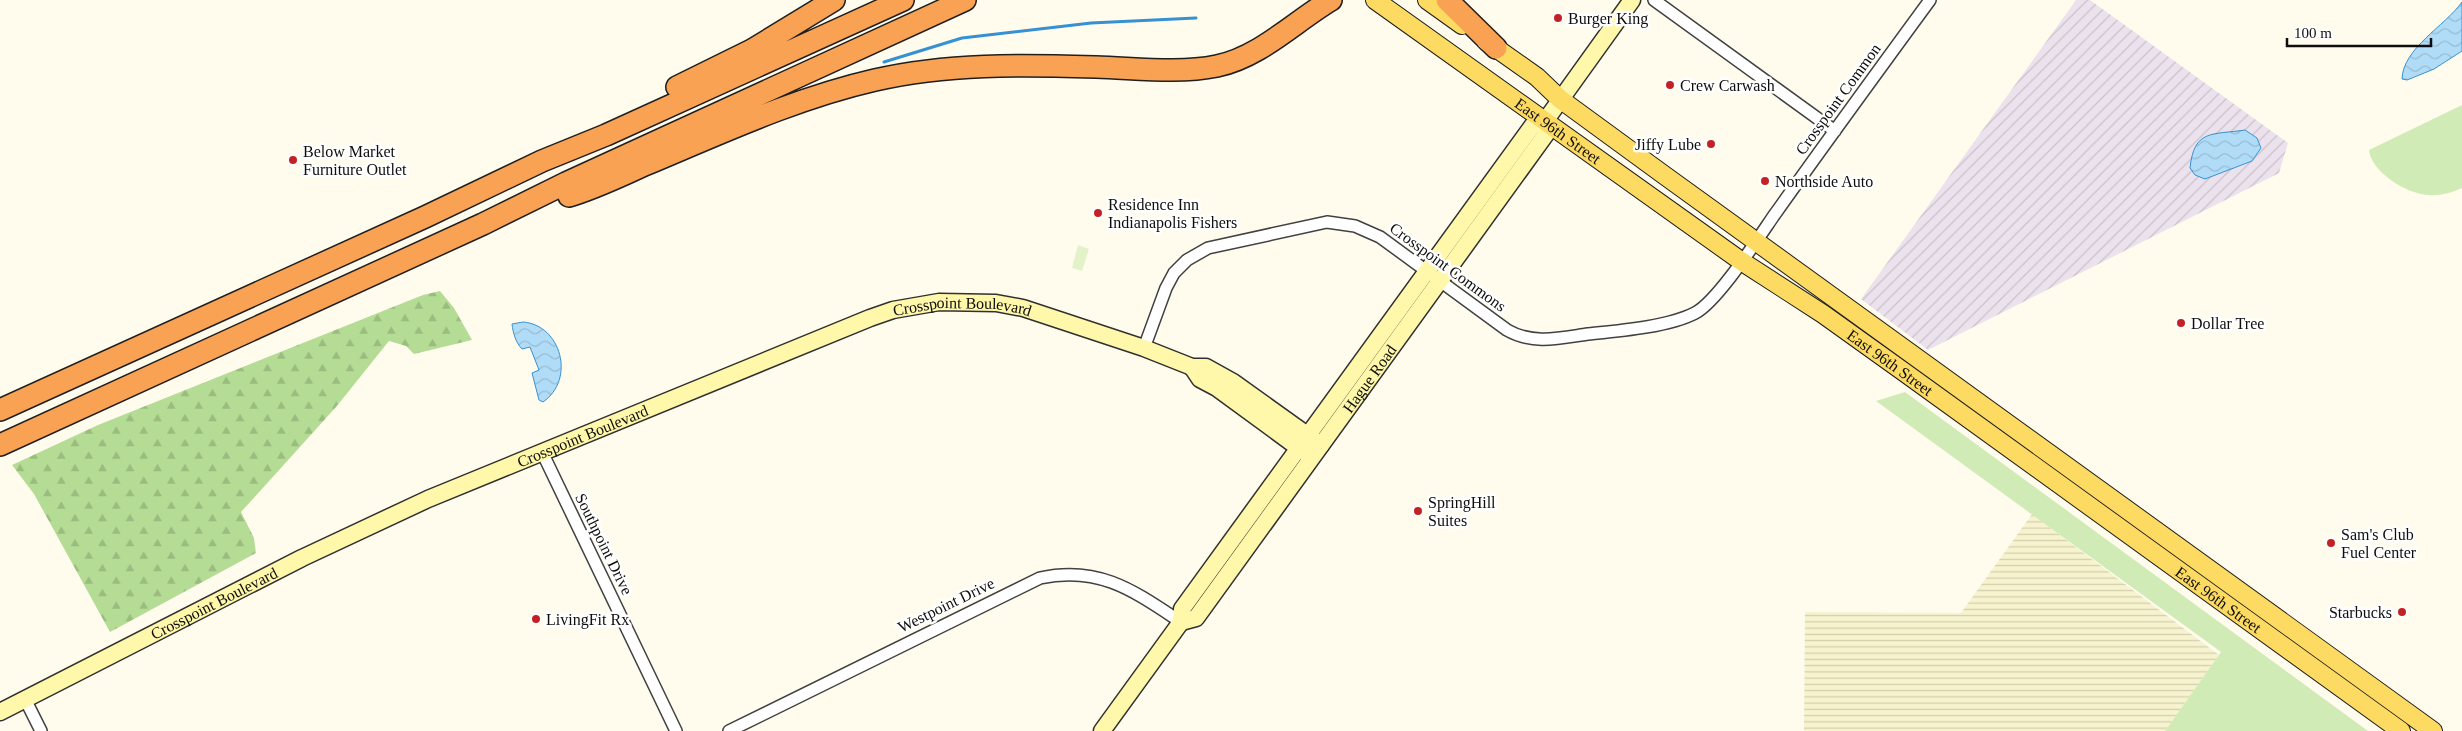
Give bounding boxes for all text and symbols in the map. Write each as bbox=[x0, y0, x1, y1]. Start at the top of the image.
place label: Burger King bbox=[1568, 10, 1648, 28]
marker: Burger King bbox=[1552, 12, 1564, 24]
scale bar bbox=[2287, 15, 2431, 47]
text: 100 m bbox=[2294, 25, 2332, 41]
street label: Crosspoint Common bbox=[1792, 40, 1885, 158]
place label: Crew Carwash bbox=[1680, 77, 1775, 94]
marker: Crew Carwash bbox=[1664, 79, 1676, 91]
street label: East 96th Street bbox=[1512, 94, 1605, 167]
place label: Jiffy Lube bbox=[1635, 136, 1701, 154]
marker: Jiffy Lube bbox=[1705, 138, 1717, 150]
place label: Below Market Furniture Outlet bbox=[303, 143, 407, 178]
marker: Below Market Furniture Outlet bbox=[287, 154, 299, 166]
place label: Northside Auto bbox=[1775, 173, 1873, 190]
marker: Northside Auto bbox=[1759, 175, 1771, 187]
place label: Residence Inn Indianapolis Fishers bbox=[1108, 196, 1237, 232]
marker: Residence Inn Indianapolis Fishers bbox=[1092, 207, 1104, 219]
street label: Crosspoint Commons bbox=[1386, 219, 1509, 316]
street label: Crosspoint Boulevard bbox=[891, 293, 1034, 319]
place label: Dollar Tree bbox=[2191, 315, 2264, 332]
marker: Dollar Tree bbox=[2175, 317, 2187, 329]
street label: East 96th Street bbox=[1844, 326, 1937, 399]
street label: Hague Road bbox=[1339, 341, 1399, 416]
street label: Crosspoint Boulevard bbox=[514, 401, 650, 470]
street label: Southpoint Drive bbox=[571, 491, 636, 598]
place label: SpringHill Suites bbox=[1428, 494, 1496, 529]
marker: SpringHill Suites bbox=[1412, 505, 1424, 517]
place label: Sam's Club Fuel Center bbox=[2341, 526, 2417, 561]
marker: Sam's Club Fuel Center bbox=[2325, 537, 2337, 549]
street label: East 96th Street bbox=[2173, 563, 2265, 636]
street label: Crosspoint Boulevard bbox=[148, 564, 280, 642]
street label: Westpoint Drive bbox=[895, 574, 997, 637]
place label: Starbucks bbox=[2329, 604, 2392, 621]
marker: Starbucks bbox=[2396, 606, 2408, 618]
place label: LivingFit Rx bbox=[546, 611, 629, 629]
marker: LivingFit Rx bbox=[530, 613, 542, 625]

